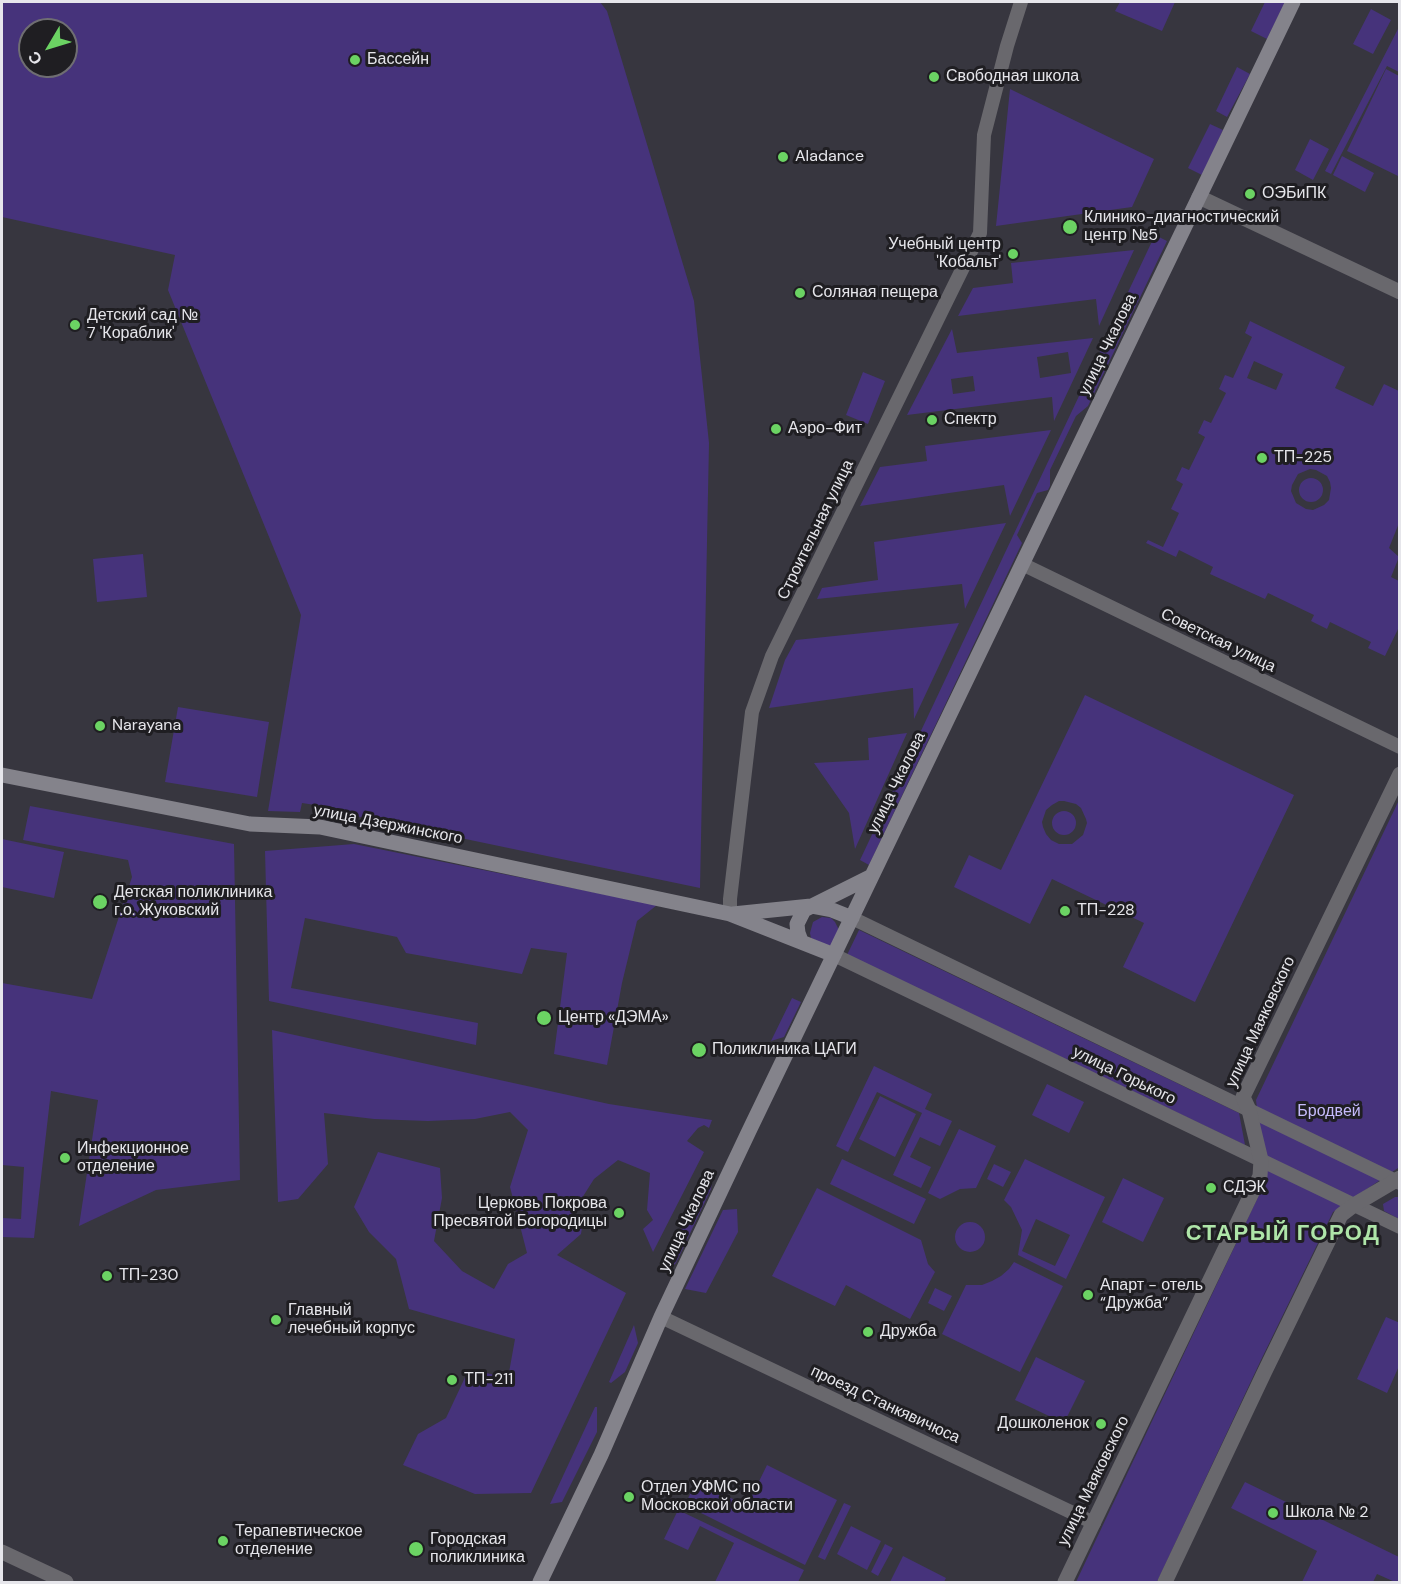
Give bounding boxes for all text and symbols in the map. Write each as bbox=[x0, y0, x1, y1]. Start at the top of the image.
north arrow bbox=[18, 18, 78, 78]
text: С bbox=[23, 47, 47, 69]
place label: Бассейн bbox=[367, 50, 429, 70]
marker: Бассейн bbox=[348, 53, 362, 67]
place label: Свободная школа bbox=[946, 67, 1079, 87]
marker: Свободная школа bbox=[927, 70, 941, 84]
place label: Aladance bbox=[795, 147, 864, 167]
marker: Aladance bbox=[776, 150, 790, 164]
place label: ОЭБиПК bbox=[1262, 184, 1326, 204]
marker: ОЭБиПК bbox=[1243, 187, 1257, 201]
place label: Клинико-диагностический центр №5 bbox=[1084, 208, 1279, 246]
marker: Клинико-диагностический центр №5 bbox=[1061, 218, 1079, 236]
place label: Учебный центр 'Кобальт' bbox=[888, 235, 1001, 273]
marker: Учебный центр 'Кобальт' bbox=[1006, 247, 1020, 261]
place label: Соляная пещера bbox=[812, 283, 938, 303]
marker: Соляная пещера bbox=[793, 286, 807, 300]
street label: улица Чкалова bbox=[1075, 291, 1141, 399]
place label: Детский сад № 7 'Кораблик' bbox=[87, 306, 198, 344]
marker: Детский сад № 7 'Кораблик' bbox=[68, 318, 82, 332]
place label: Спектр bbox=[944, 410, 997, 430]
marker: Спектр bbox=[925, 413, 939, 427]
place label: Аэро-Фит bbox=[788, 419, 862, 439]
marker: Аэро-Фит bbox=[769, 422, 783, 436]
place label: ТП-225 bbox=[1274, 448, 1332, 468]
marker: ТП-225 bbox=[1255, 451, 1269, 465]
street label: Строительная улица bbox=[774, 457, 858, 603]
street label: Советская улица bbox=[1157, 605, 1279, 677]
place label: Narayana bbox=[112, 716, 181, 736]
marker: Narayana bbox=[93, 719, 107, 733]
street label: улица Чкалова bbox=[864, 729, 930, 837]
street label: улица Дзержинского bbox=[312, 801, 464, 849]
place label: Детская поликлиника г.о. Жуковский bbox=[114, 883, 272, 921]
marker: Детская поликлиника г.о. Жуковский bbox=[91, 893, 109, 911]
place label: ТП-228 bbox=[1077, 901, 1135, 921]
marker: ТП-228 bbox=[1058, 904, 1072, 918]
street label: улица Маяковского bbox=[1222, 954, 1300, 1090]
place label: Центр «ДЭМА» bbox=[558, 1008, 669, 1028]
marker: Центр «ДЭМА» bbox=[535, 1009, 553, 1027]
place label: Поликлиника ЦАГИ bbox=[712, 1040, 857, 1060]
marker: Поликлиника ЦАГИ bbox=[690, 1041, 708, 1059]
street label: улица Горького bbox=[1069, 1043, 1179, 1109]
park label: Бродвей bbox=[1297, 1102, 1361, 1122]
place label: Инфекционное отделение bbox=[77, 1139, 189, 1177]
marker: Инфекционное отделение bbox=[58, 1151, 72, 1165]
street label: улица Чкалова bbox=[655, 1167, 719, 1275]
place label: СДЭК bbox=[1223, 1178, 1266, 1198]
marker: СДЭК bbox=[1204, 1181, 1218, 1195]
place label: Церковь Покрова Пресвятой Богородицы bbox=[433, 1194, 607, 1232]
marker: Церковь Покрова Пресвятой Богородицы bbox=[612, 1206, 626, 1220]
district label: СТАРЫЙ ГОРОД bbox=[1186, 1221, 1380, 1247]
place label: ТП-230 bbox=[119, 1266, 179, 1286]
marker: ТП-230 bbox=[100, 1269, 114, 1283]
place label: Апарт - отель “Дружба” bbox=[1100, 1276, 1203, 1314]
marker: Апарт - отель “Дружба” bbox=[1081, 1288, 1095, 1302]
place label: Главный лечебный корпус bbox=[288, 1301, 415, 1339]
marker: Главный лечебный корпус bbox=[269, 1313, 283, 1327]
place label: Дружба bbox=[880, 1322, 936, 1342]
marker: Дружба bbox=[861, 1325, 875, 1339]
street label: проезд Станкявичюса bbox=[807, 1362, 963, 1448]
place label: ТП-211 bbox=[464, 1370, 513, 1390]
marker: ТП-211 bbox=[445, 1373, 459, 1387]
street label: улица Маяковского bbox=[1054, 1413, 1134, 1549]
place label: Дошколенок bbox=[998, 1414, 1089, 1434]
marker: Дошколенок bbox=[1094, 1417, 1108, 1431]
place label: Отдел УФМС по Московской области bbox=[641, 1478, 793, 1516]
marker: Отдел УФМС по Московской области bbox=[622, 1490, 636, 1504]
place label: Школа № 2 bbox=[1285, 1503, 1369, 1523]
marker: Школа № 2 bbox=[1266, 1506, 1280, 1520]
place label: Терапевтическое отделение bbox=[235, 1522, 363, 1560]
place label: Городская поликлиника bbox=[430, 1530, 525, 1568]
marker: Терапевтическое отделение bbox=[216, 1534, 230, 1548]
marker: Городская поликлиника bbox=[407, 1540, 425, 1558]

